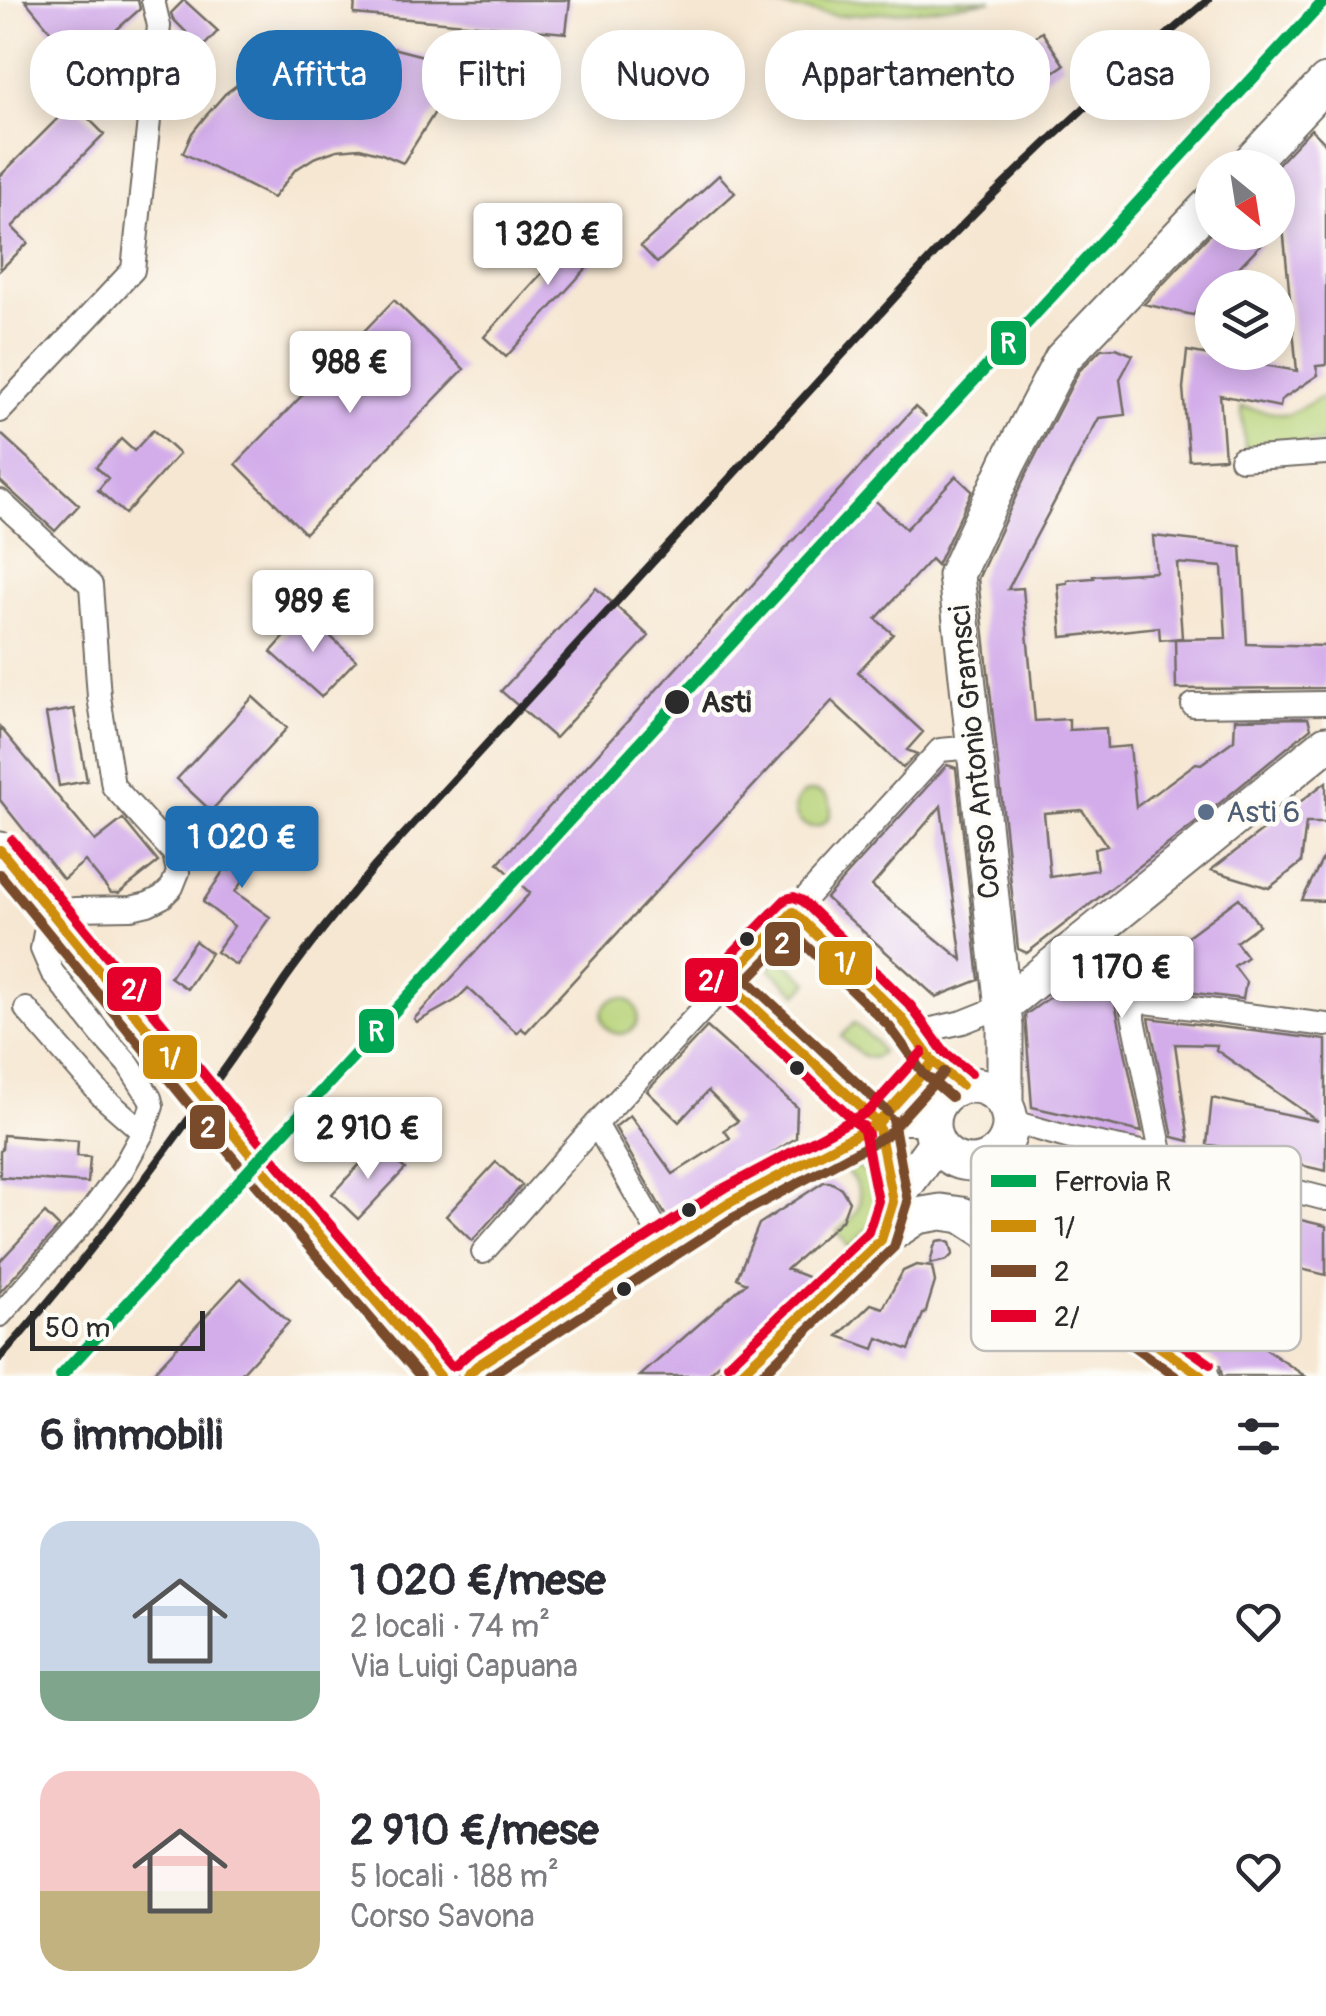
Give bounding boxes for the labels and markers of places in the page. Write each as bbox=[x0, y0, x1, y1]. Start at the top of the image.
pin: 1 320 € bbox=[456, 203, 640, 288]
pin: 988 € bbox=[280, 331, 420, 416]
pin: 989 € bbox=[243, 570, 383, 655]
place label: Asti bbox=[701, 684, 751, 721]
marker: Asti bbox=[662, 687, 692, 717]
place label: Asti 6 bbox=[1226, 794, 1300, 831]
marker: Asti 6 bbox=[1195, 801, 1217, 823]
pin: 1 020 € bbox=[150, 806, 334, 891]
unlabelled marker bbox=[737, 929, 757, 949]
pin: 1 170 € bbox=[1030, 936, 1214, 1021]
unlabelled marker bbox=[787, 1058, 807, 1078]
pin: 2 910 € bbox=[276, 1097, 460, 1182]
unlabelled marker bbox=[679, 1200, 699, 1220]
unlabelled marker bbox=[614, 1279, 634, 1299]

